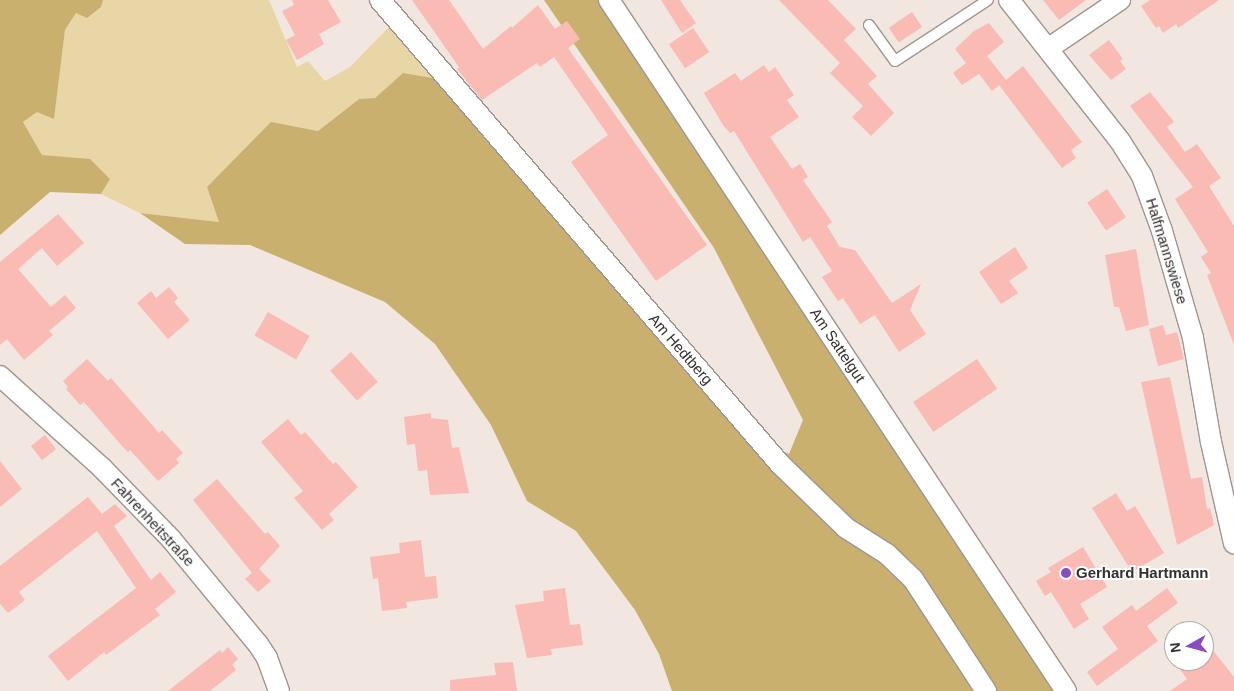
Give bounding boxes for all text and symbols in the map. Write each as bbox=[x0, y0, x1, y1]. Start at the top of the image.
street label: Halfmannswiese bbox=[1142, 196, 1192, 306]
street label: Am Sattelgut bbox=[807, 304, 869, 386]
street label: Am Hedtberg bbox=[645, 310, 717, 388]
street label: Fahrenheitstraße bbox=[107, 474, 199, 570]
place label: Gerhard Hartmann bbox=[1076, 564, 1209, 582]
marker: Gerhard Hartmann bbox=[1060, 567, 1072, 579]
north arrow bbox=[1164, 621, 1214, 671]
text: N bbox=[1167, 642, 1184, 654]

